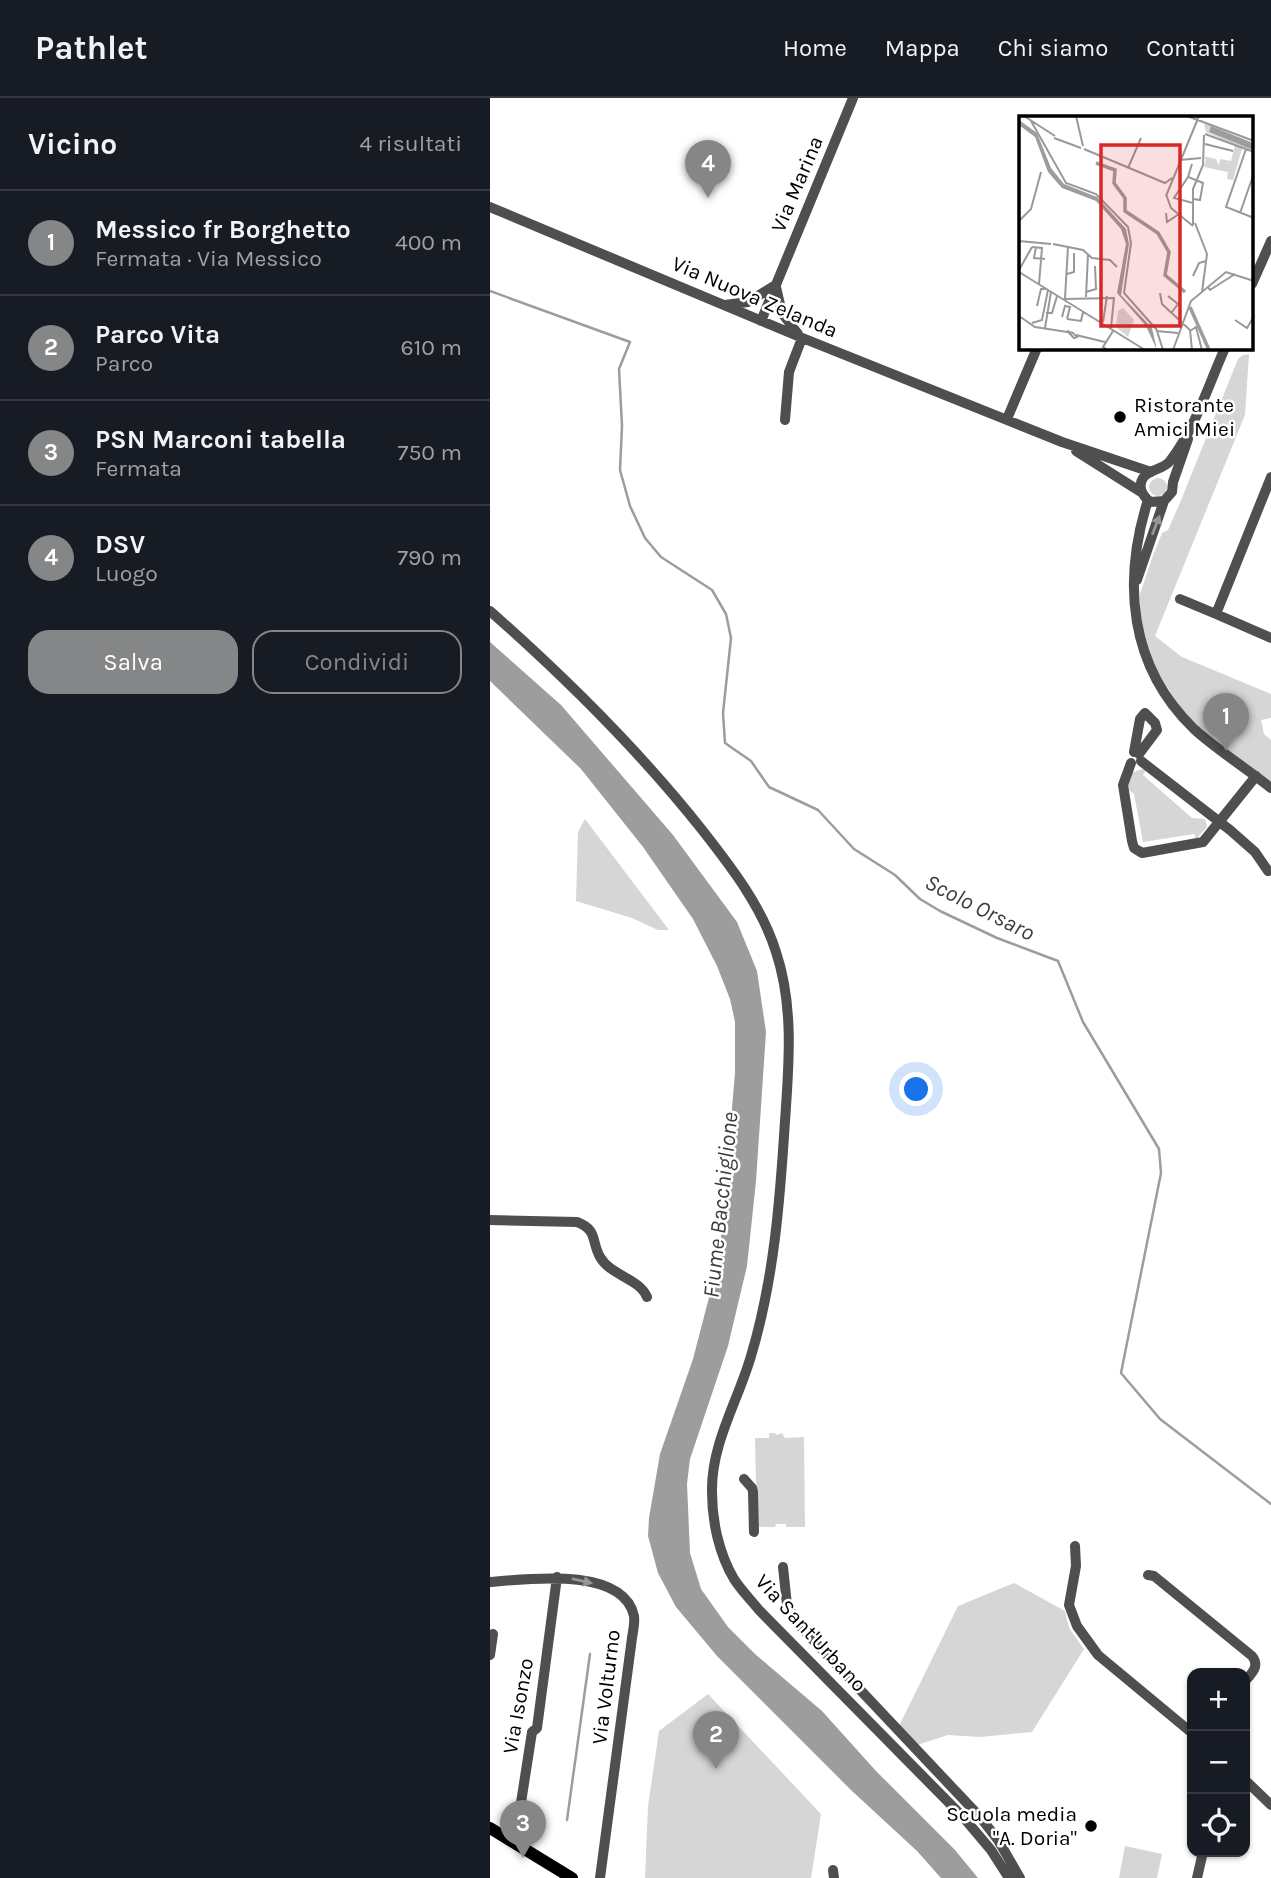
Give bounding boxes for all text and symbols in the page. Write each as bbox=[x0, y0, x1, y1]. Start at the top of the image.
text: Pathlet bbox=[35, 29, 148, 67]
text: Home bbox=[783, 34, 847, 62]
text: Mappa bbox=[885, 34, 960, 62]
text: Chi siamo bbox=[998, 34, 1108, 62]
text: Contatti bbox=[1146, 34, 1236, 62]
inset map bbox=[1019, 116, 1254, 350]
text: Vicino bbox=[28, 126, 117, 162]
text: 4 risultati bbox=[359, 130, 462, 157]
street label: Via Marina bbox=[766, 132, 828, 236]
pin: 4 bbox=[685, 140, 731, 198]
text: Messico fr Borghetto bbox=[95, 214, 351, 245]
text: 1 bbox=[47, 229, 55, 256]
text: 400 m bbox=[395, 229, 462, 256]
text: Fermata · Via Messico bbox=[95, 245, 322, 272]
street label: Via Nuova Zelanda bbox=[669, 251, 841, 343]
text: Parco Vita bbox=[95, 319, 220, 350]
text: 2 bbox=[44, 334, 58, 361]
text: 610 m bbox=[401, 334, 462, 361]
text: Parco bbox=[95, 350, 153, 377]
place label: Ristorante Amici Miei bbox=[1134, 393, 1235, 441]
marker: Ristorante Amici Miei bbox=[1112, 409, 1128, 425]
text: PSN Marconi tabella bbox=[95, 424, 346, 455]
text: 3 bbox=[44, 439, 58, 466]
text: 750 m bbox=[398, 439, 462, 466]
text: Fermata bbox=[95, 455, 182, 482]
one-way arrow bbox=[1151, 514, 1162, 535]
text: DSV bbox=[95, 529, 145, 560]
text: 4 bbox=[44, 544, 58, 571]
text: 790 m bbox=[397, 544, 462, 571]
text: Luogo bbox=[95, 560, 158, 587]
button: Salva bbox=[28, 630, 238, 694]
button: Condividi bbox=[252, 630, 462, 694]
pin: 1 bbox=[1203, 693, 1249, 751]
water label: Scolo Orsaro bbox=[920, 868, 1039, 947]
your location bbox=[899, 1072, 933, 1106]
water label: Fiume Bacchiglione bbox=[697, 1110, 744, 1299]
street label: Via Sant'Urbano bbox=[750, 1569, 872, 1697]
one-way arrow bbox=[571, 1576, 593, 1587]
street label: Via Volturno bbox=[587, 1628, 625, 1746]
street label: Via Isonzo bbox=[498, 1656, 538, 1756]
map controls bbox=[1187, 1668, 1250, 1857]
button: + bbox=[1187, 1668, 1250, 1731]
pin: 2 bbox=[693, 1711, 739, 1769]
button: − bbox=[1187, 1731, 1250, 1794]
button: locate bbox=[1187, 1794, 1250, 1857]
pin: 3 bbox=[500, 1800, 546, 1858]
place label: Scuola media "A. Doria" bbox=[946, 1802, 1077, 1850]
marker: Scuola media "A. Doria" bbox=[1083, 1818, 1099, 1834]

